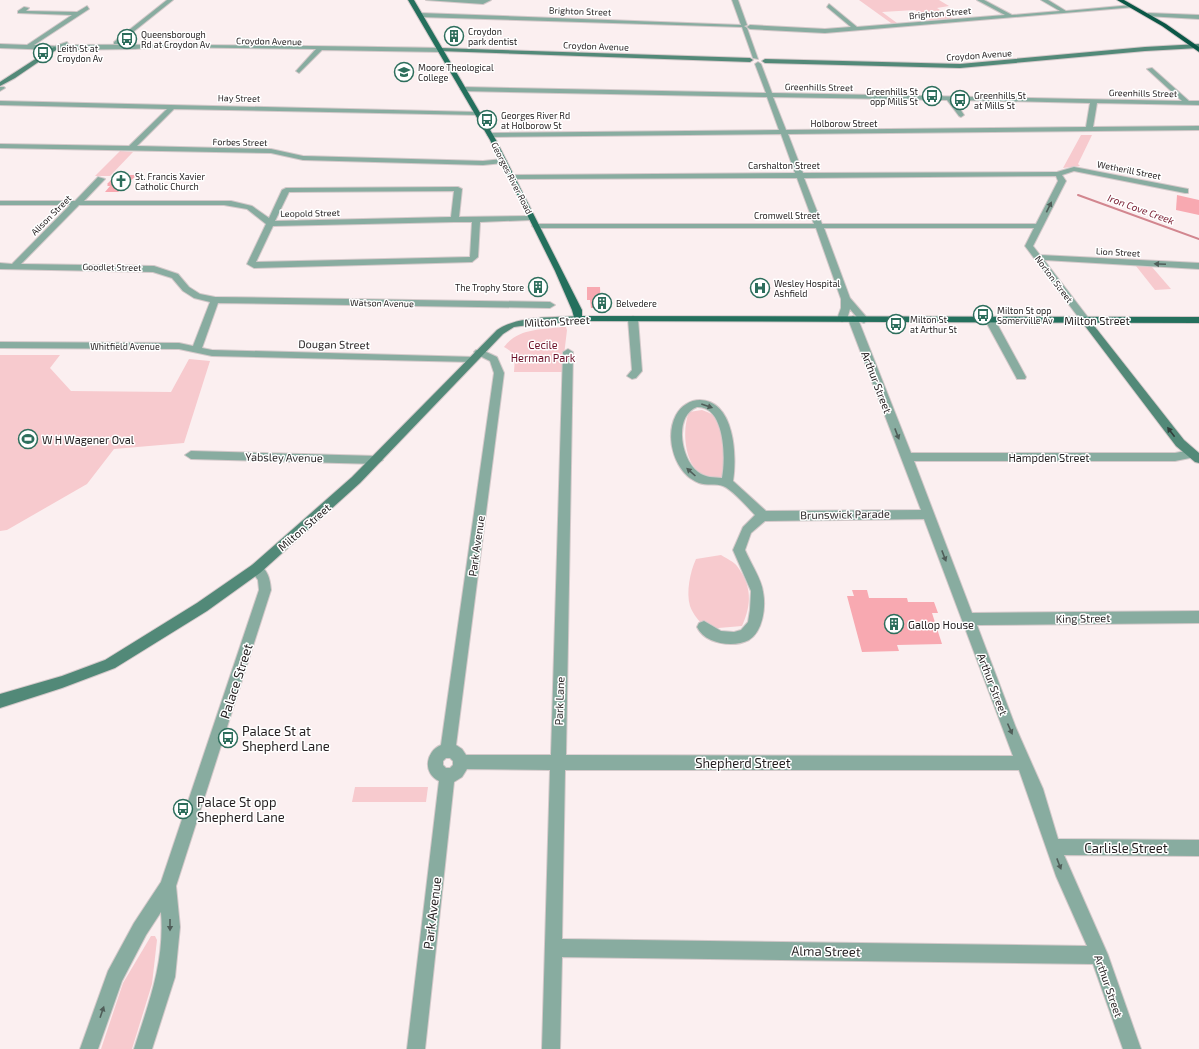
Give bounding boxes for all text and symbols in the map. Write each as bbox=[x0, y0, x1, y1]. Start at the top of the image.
street label: Brighton Street bbox=[549, 4, 612, 18]
street label: Brighton Street bbox=[908, 5, 972, 21]
building icon: Croydon park dentist bbox=[443, 25, 465, 47]
place label: Croydon park dentist bbox=[468, 26, 518, 47]
bus stop icon: Queensborough Rd at Croydon Av bbox=[116, 28, 138, 50]
place label: Queensborough Rd at Croydon Av bbox=[141, 29, 210, 50]
street label: Croydon Avenue bbox=[236, 35, 302, 47]
street label: Croydon Avenue bbox=[563, 39, 629, 53]
bus stop icon: Leith St at Croydon Av bbox=[32, 42, 54, 64]
place label: Leith St at Croydon Av bbox=[57, 43, 103, 64]
street label: Croydon Avenue bbox=[946, 47, 1012, 63]
school or university icon: Moore Theological College bbox=[393, 61, 415, 83]
place label: Moore Theological College bbox=[418, 62, 494, 83]
street label: Greenhills Street bbox=[785, 81, 854, 93]
bus stop icon: Greenhills St opp Mills St bbox=[921, 85, 943, 107]
place label: Greenhills St opp Mills St bbox=[866, 86, 919, 107]
street label: Greenhills Street bbox=[1109, 87, 1178, 99]
bus stop icon: Greenhills St at Mills St bbox=[949, 89, 971, 111]
place label: Greenhills St at Mills St bbox=[974, 90, 1026, 111]
street label: Hay Street bbox=[218, 92, 261, 104]
bus stop icon: Georges River Rd at Holborow St bbox=[476, 109, 498, 131]
place label: Georges River Rd at Holborow St bbox=[501, 110, 570, 131]
street label: Holborow Street bbox=[811, 118, 878, 129]
street label: Forbes Street bbox=[212, 136, 268, 148]
street label: Georges River Road bbox=[489, 140, 535, 216]
street label: Wetherill Street bbox=[1096, 158, 1162, 182]
street label: Carshalton Street bbox=[748, 160, 820, 171]
church icon: St. Francis Xavier Catholic Church bbox=[110, 170, 132, 192]
place label: St. Francis Xavier Catholic Church bbox=[135, 171, 205, 192]
water label: Iron Cove Creek bbox=[1106, 191, 1176, 227]
street label: Alison Street bbox=[29, 192, 74, 237]
one-way arrow bbox=[1046, 201, 1052, 212]
street label: Leopold Street bbox=[280, 207, 341, 219]
street label: Cromwell Street bbox=[754, 210, 821, 221]
street label: Lion Street bbox=[1096, 245, 1141, 259]
street label: Norton Street bbox=[1033, 253, 1076, 305]
street label: Goodlet Street bbox=[82, 261, 142, 273]
one-way arrow bbox=[1153, 261, 1166, 267]
building icon: The Trophy Store bbox=[527, 276, 549, 298]
hospital icon: Wesley Hospital Ashfield bbox=[749, 277, 771, 299]
place label: Wesley Hospital Ashfield bbox=[774, 278, 840, 299]
place label: The Trophy Store bbox=[455, 282, 524, 293]
building icon: Belvedere bbox=[591, 292, 613, 314]
street label: Watson Avenue bbox=[350, 297, 414, 309]
place label: Belvedere bbox=[616, 298, 657, 309]
bus stop icon: Milton St opp Somerville Av bbox=[972, 304, 994, 326]
place label: Milton St opp Somerville Av bbox=[997, 305, 1053, 326]
street label: Milton Street bbox=[524, 313, 590, 329]
bus stop icon: Milton St at Arthur St bbox=[885, 313, 907, 335]
place label: Milton St at Arthur St bbox=[910, 314, 958, 335]
street label: Milton Street bbox=[1064, 314, 1130, 327]
street label: Dougan Street bbox=[298, 337, 370, 351]
park label: Cecile Herman Park bbox=[511, 338, 576, 364]
street label: Whitfield Avenue bbox=[90, 341, 160, 352]
street label: Arthur Street bbox=[859, 349, 895, 415]
one-way arrow bbox=[701, 404, 713, 410]
one-way arrow bbox=[1167, 426, 1176, 437]
sports icon: W H Wagener Oval bbox=[17, 428, 39, 450]
one-way arrow bbox=[895, 429, 901, 441]
place label: W H Wagener Oval bbox=[42, 433, 135, 446]
street label: Yabsley Avenue bbox=[245, 450, 323, 464]
street label: Hampden Street bbox=[1008, 451, 1090, 464]
one-way arrow bbox=[686, 467, 696, 477]
street label: Milton Street bbox=[275, 501, 333, 553]
street label: Brunswick Parade bbox=[800, 507, 890, 521]
street label: Park Avenue bbox=[465, 515, 487, 577]
one-way arrow bbox=[941, 550, 947, 562]
street label: King Street bbox=[1056, 611, 1110, 625]
building icon: Gallop House bbox=[883, 613, 905, 635]
place label: Gallop House bbox=[908, 618, 974, 631]
street label: Palace Street bbox=[216, 641, 256, 721]
street label: Arthur Street bbox=[975, 651, 1011, 717]
street label: Park Lane bbox=[552, 676, 566, 726]
place label: Palace St at Shepherd Lane bbox=[242, 723, 330, 754]
one-way arrow bbox=[1007, 724, 1013, 735]
bus stop icon: Palace St at Shepherd Lane bbox=[217, 727, 239, 749]
street label: Shepherd Street bbox=[695, 755, 791, 771]
place label: Palace St opp Shepherd Lane bbox=[197, 794, 285, 825]
bus stop icon: Palace St opp Shepherd Lane bbox=[172, 798, 194, 820]
street label: Carlisle Street bbox=[1084, 840, 1168, 856]
one-way arrow bbox=[1057, 859, 1063, 871]
street label: Park Avenue bbox=[420, 876, 444, 950]
one-way arrow bbox=[167, 919, 173, 932]
street label: Alma Street bbox=[791, 942, 861, 960]
street label: Arthur Street bbox=[1092, 953, 1126, 1019]
one-way arrow bbox=[99, 1006, 105, 1018]

